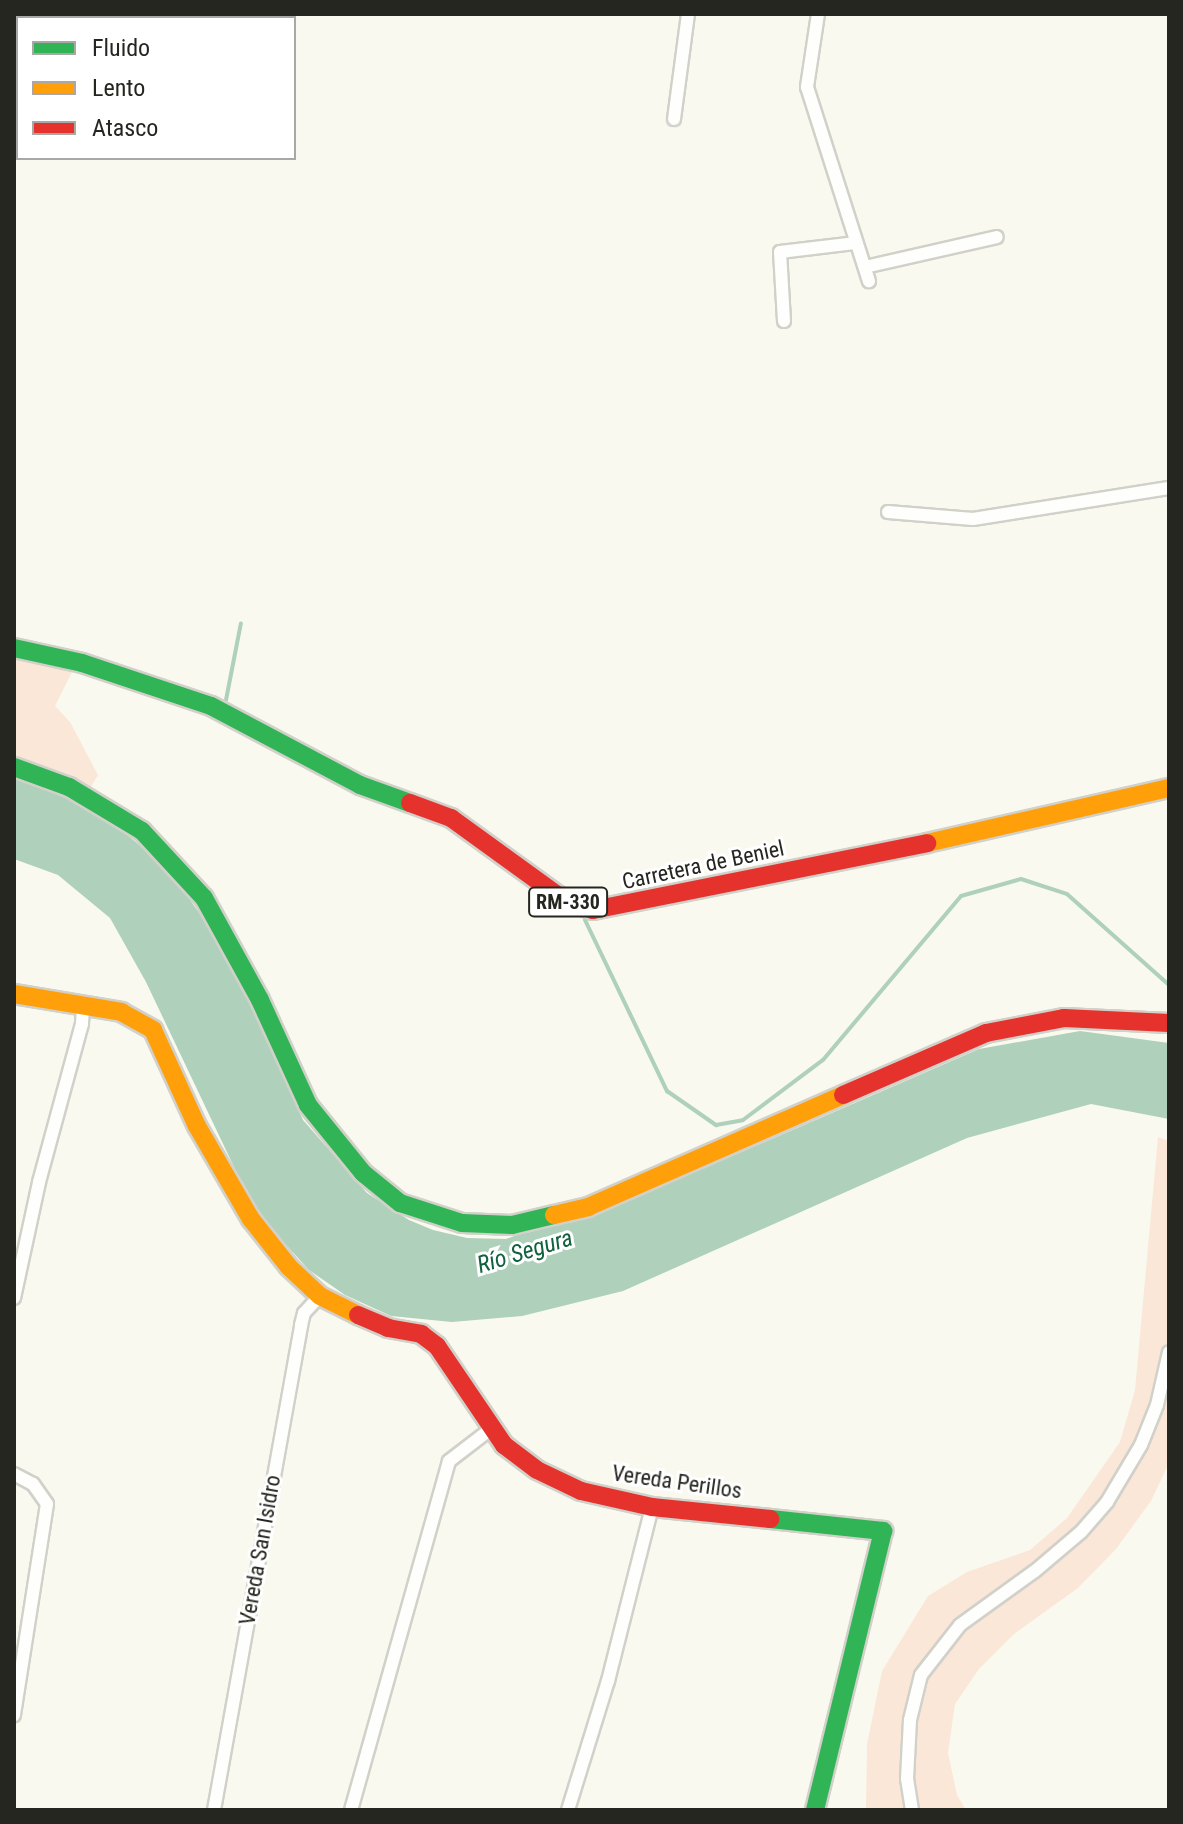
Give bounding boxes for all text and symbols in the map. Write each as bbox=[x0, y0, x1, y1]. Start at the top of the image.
legend bbox=[16, 16, 296, 160]
text: Fluido bbox=[92, 34, 150, 62]
text: Lento bbox=[92, 74, 145, 102]
text: Atasco bbox=[92, 114, 158, 142]
street label: Carretera de Beniel bbox=[620, 835, 786, 895]
road number: RM-330 bbox=[528, 886, 608, 918]
water label: Río Segura bbox=[474, 1224, 576, 1280]
street label: Vereda Perillos bbox=[610, 1460, 744, 1504]
street label: Vereda San Isidro bbox=[234, 1473, 286, 1627]

